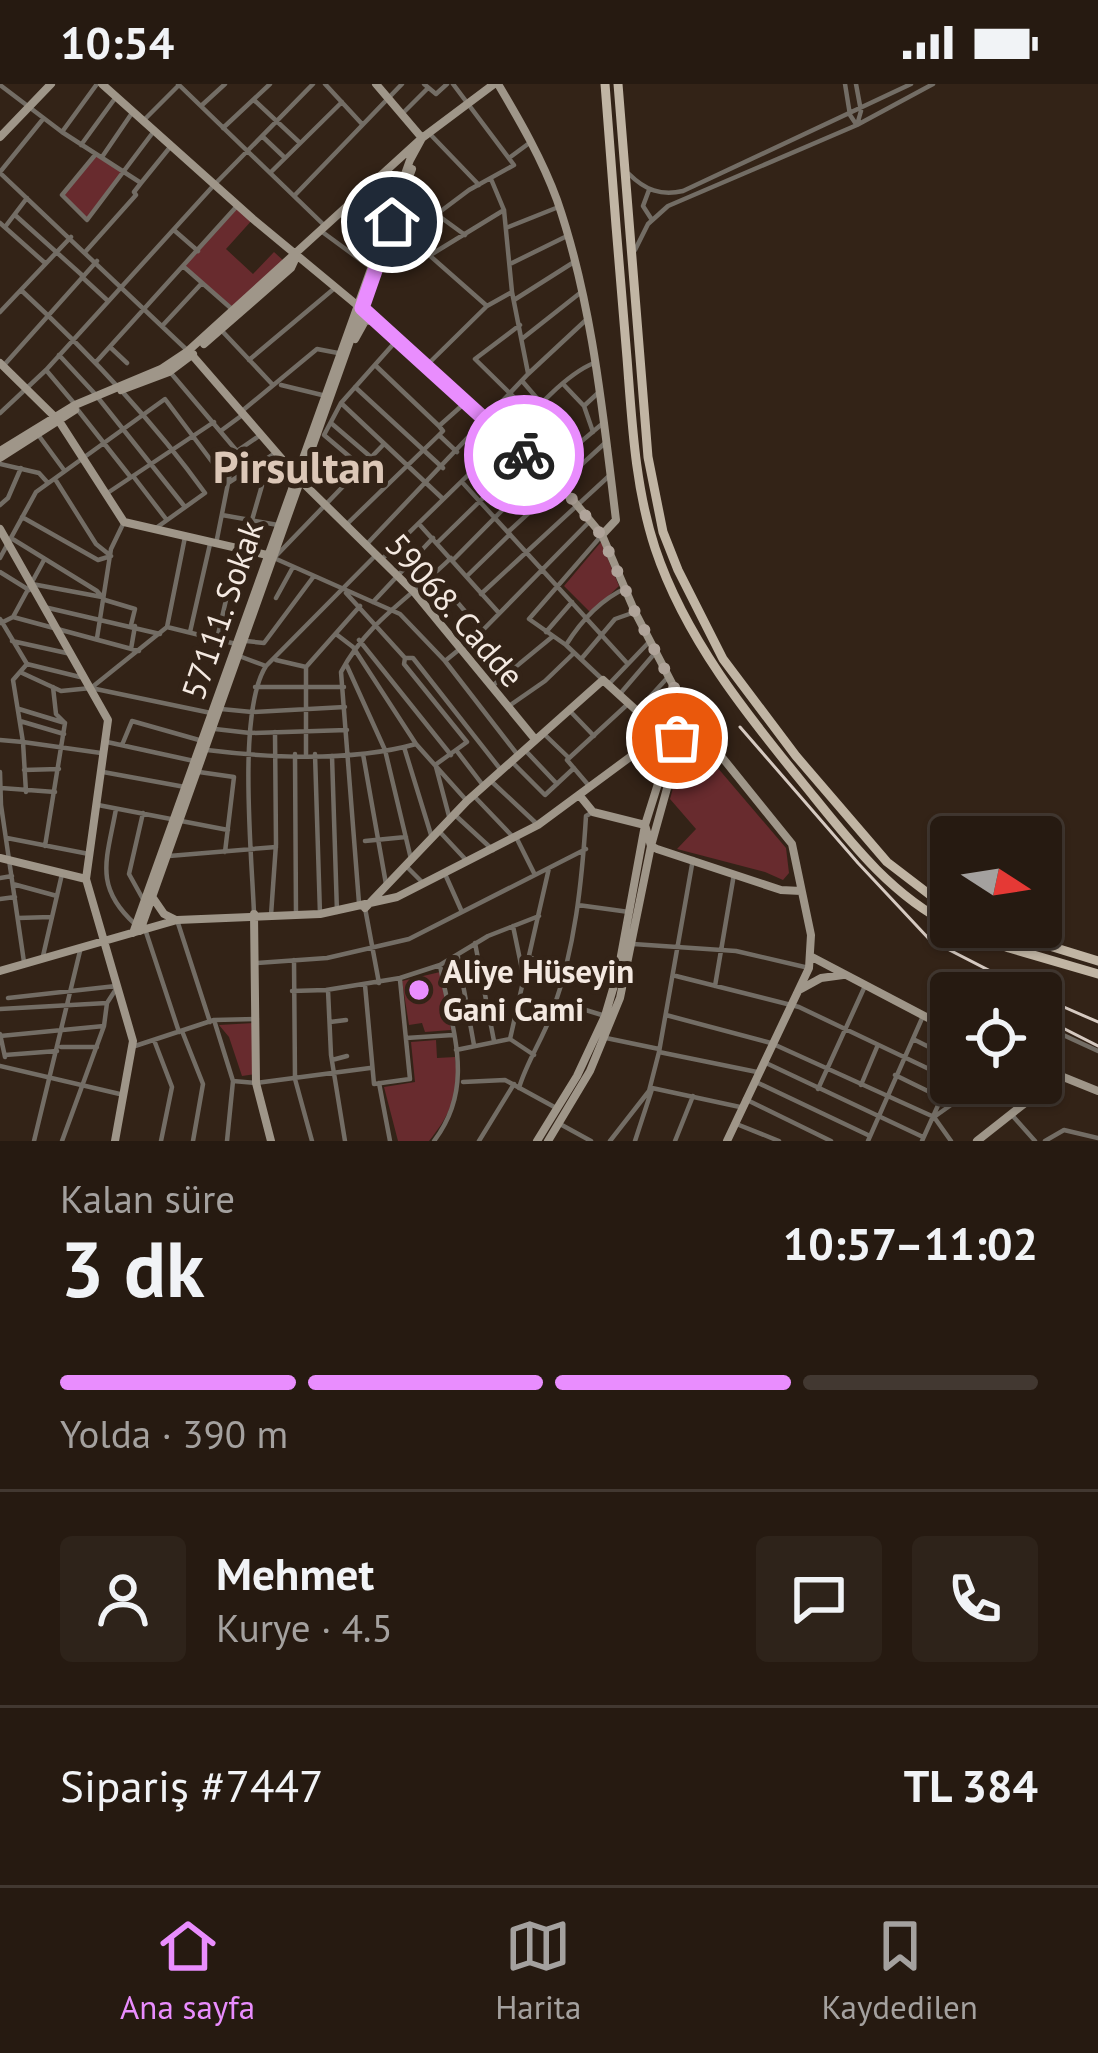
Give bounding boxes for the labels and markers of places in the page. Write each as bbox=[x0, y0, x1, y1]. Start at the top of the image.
pin bbox=[341, 171, 443, 273]
pin bbox=[626, 687, 728, 789]
place label: Aliye Hüseyin Gani Cami bbox=[443, 949, 634, 1030]
marker: Aliye Hüseyin Gani Cami bbox=[406, 977, 432, 1003]

